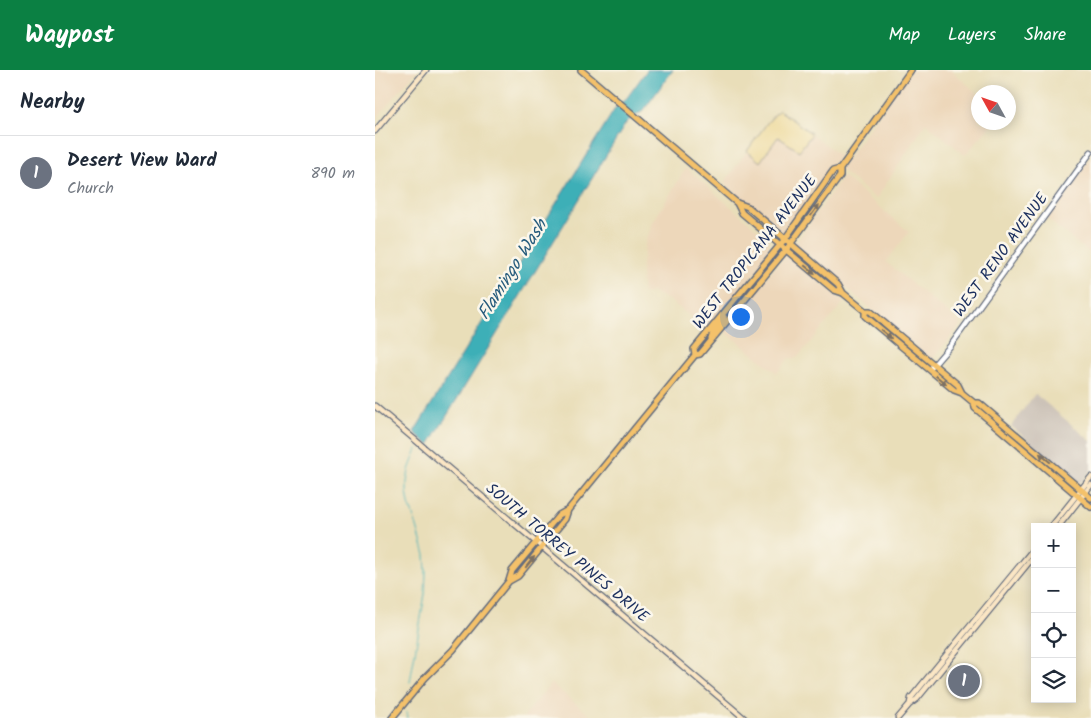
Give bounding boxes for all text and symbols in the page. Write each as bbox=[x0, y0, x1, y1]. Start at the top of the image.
text: Waypost bbox=[25, 16, 114, 55]
text: Map bbox=[889, 21, 920, 50]
text: Layers bbox=[948, 21, 996, 50]
text: Share bbox=[1024, 21, 1066, 50]
north arrow bbox=[971, 85, 1016, 130]
text: Nearby bbox=[20, 86, 85, 119]
text: Desert View Ward bbox=[67, 146, 217, 176]
text: 1 bbox=[34, 161, 38, 186]
text: 890 m bbox=[310, 161, 355, 186]
street label: WEST TROPICANA AVENUE bbox=[687, 169, 824, 335]
text: Church bbox=[67, 176, 114, 201]
street label: WEST RENO AVENUE bbox=[947, 187, 1055, 322]
one-way arrow bbox=[810, 203, 820, 217]
water label: Flamingo Wash bbox=[470, 213, 556, 326]
one-way arrow bbox=[803, 264, 815, 276]
your location bbox=[728, 304, 754, 330]
one-way arrow bbox=[880, 328, 892, 340]
one-way arrow bbox=[935, 375, 948, 386]
one-way arrow bbox=[1039, 453, 1051, 464]
street label: SOUTH TORREY PINES DRIVE bbox=[480, 477, 655, 629]
map controls bbox=[1031, 523, 1076, 703]
button: + bbox=[1031, 523, 1076, 568]
one-way arrow bbox=[524, 556, 535, 569]
button: − bbox=[1031, 568, 1076, 613]
button: locate bbox=[1031, 613, 1076, 658]
button: layers bbox=[1031, 658, 1076, 703]
pin: 1 bbox=[948, 662, 980, 700]

